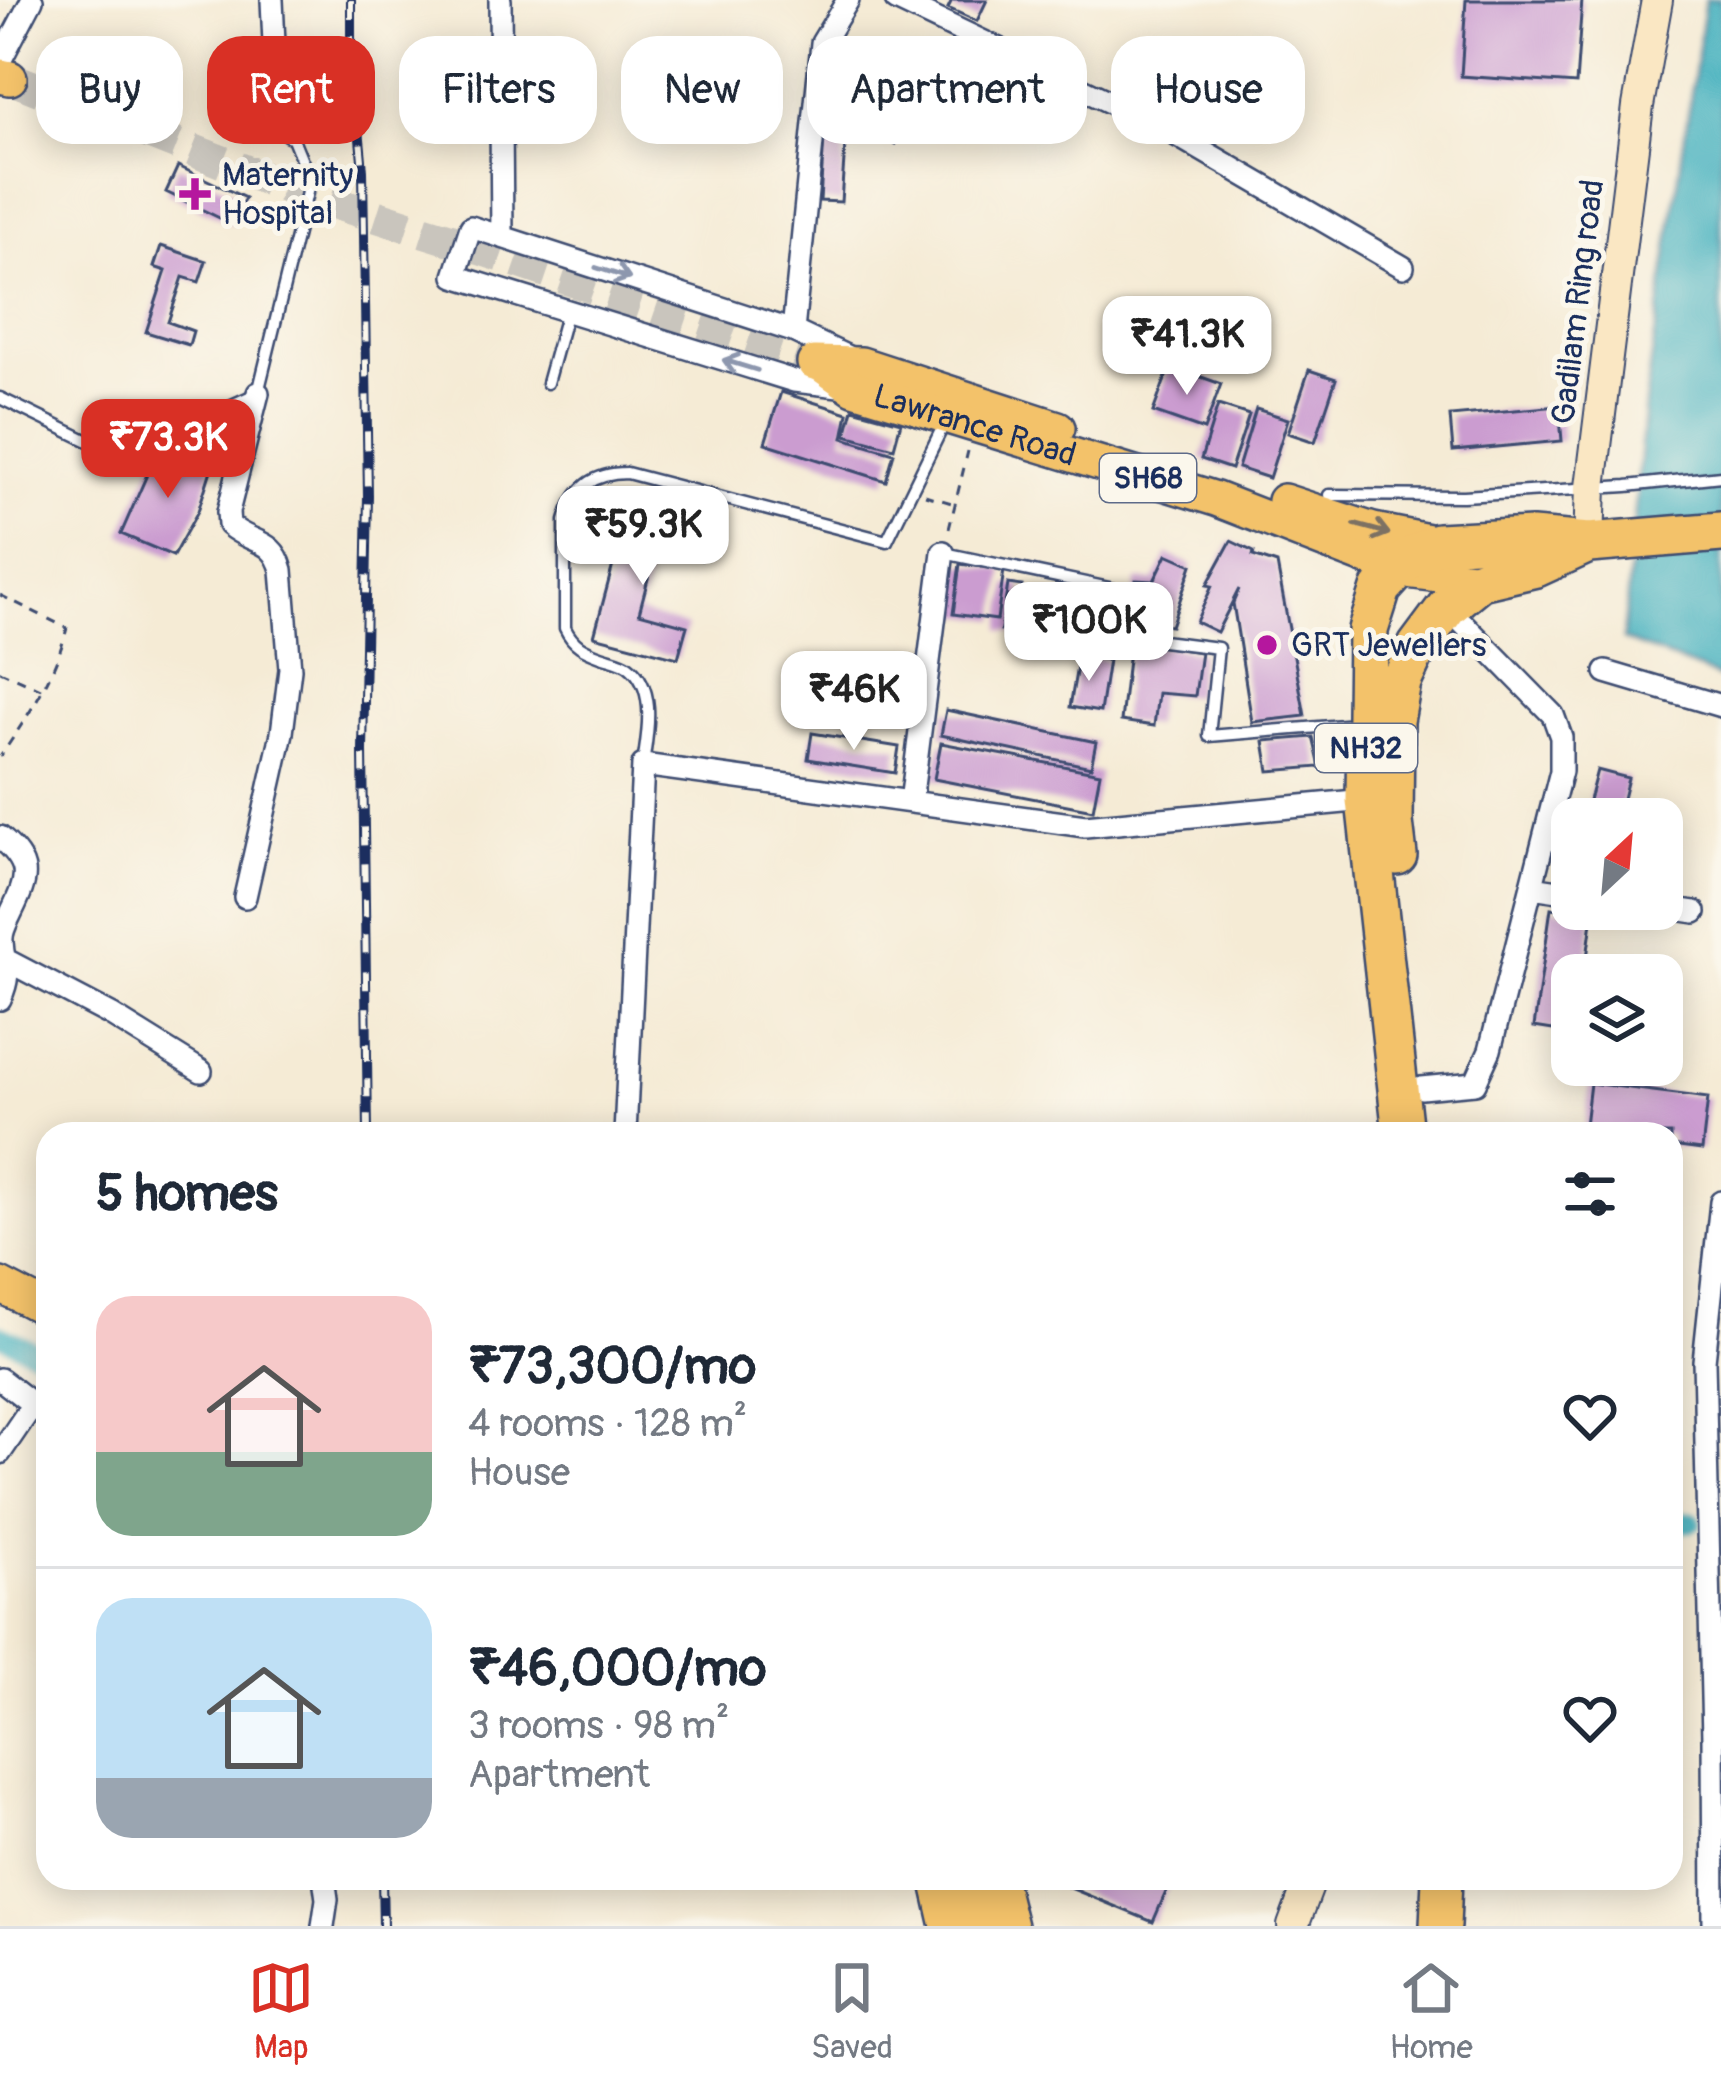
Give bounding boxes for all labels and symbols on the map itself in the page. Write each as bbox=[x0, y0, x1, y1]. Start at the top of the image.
place label: Maternity Hospital bbox=[222, 155, 353, 234]
street label: Gadilam Ring road bbox=[1543, 177, 1613, 427]
marker: Maternity Hospital bbox=[179, 178, 211, 210]
one-way arrow bbox=[593, 263, 631, 285]
pin: ₹41.3K bbox=[1089, 296, 1285, 398]
one-way arrow bbox=[722, 352, 760, 374]
street label: Lawrance Road bbox=[869, 375, 1081, 475]
pin: ₹73.3K bbox=[70, 399, 266, 501]
road number: SH68 bbox=[1100, 454, 1196, 502]
pin: ₹59.3K bbox=[545, 486, 741, 588]
one-way arrow bbox=[1353, 520, 1391, 542]
pin: ₹100K bbox=[1005, 582, 1173, 684]
place label: GRT Jewellers bbox=[1291, 625, 1487, 666]
marker: GRT Jewellers bbox=[1254, 632, 1280, 658]
pin: ₹46K bbox=[783, 651, 925, 753]
road number: NH32 bbox=[1315, 724, 1417, 772]
north arrow bbox=[1551, 798, 1683, 930]

